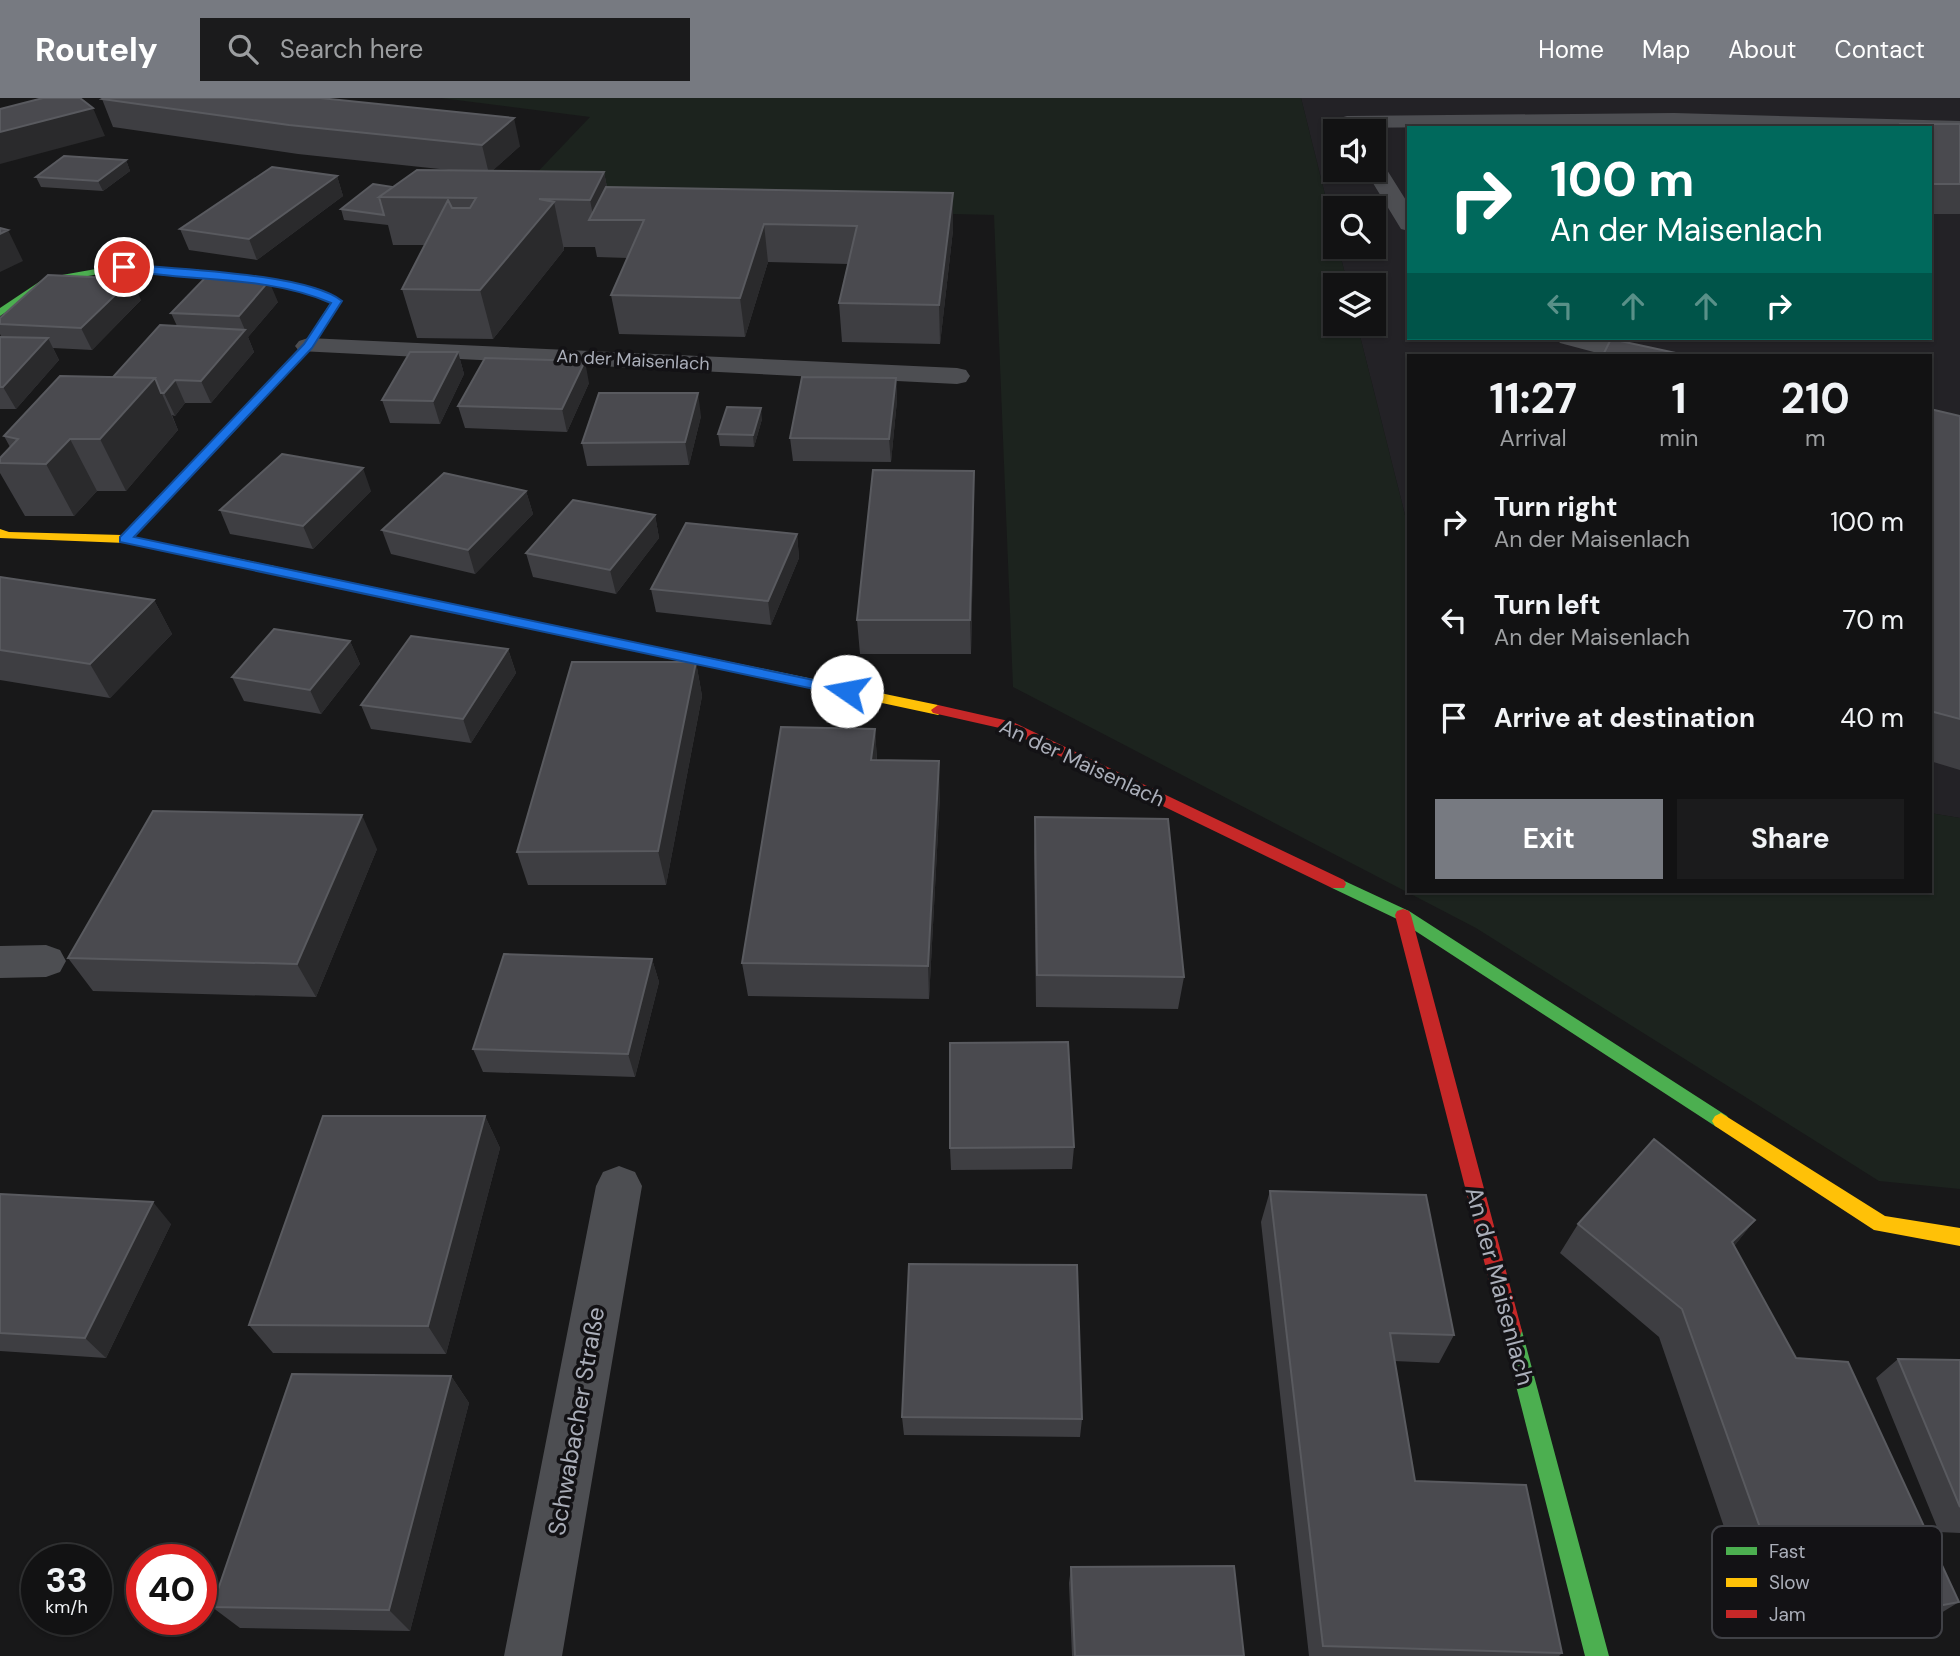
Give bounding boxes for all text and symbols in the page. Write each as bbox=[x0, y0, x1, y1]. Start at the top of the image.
search box bbox=[200, 18, 690, 81]
text: Routely bbox=[35, 28, 158, 71]
icon: search bbox=[224, 30, 262, 68]
text: Search here bbox=[280, 32, 423, 66]
text: Home bbox=[1538, 34, 1604, 65]
text: Map bbox=[1642, 34, 1690, 65]
text: About bbox=[1728, 34, 1797, 65]
text: Contact bbox=[1835, 34, 1925, 65]
map controls bbox=[1323, 119, 1386, 336]
button: sound bbox=[1323, 119, 1386, 182]
text: 100 m bbox=[1550, 147, 1694, 211]
icon: right bbox=[1435, 154, 1526, 245]
button: search bbox=[1323, 196, 1386, 259]
text: An der Maisenlach bbox=[1550, 209, 1823, 251]
pin bbox=[94, 237, 154, 297]
icon: arrive bbox=[105, 248, 143, 286]
button: layers bbox=[1323, 273, 1386, 336]
icon: left bbox=[1541, 287, 1579, 325]
icon: ahead bbox=[1614, 287, 1652, 325]
icon: ahead bbox=[1687, 287, 1725, 325]
icon: right bbox=[1760, 287, 1798, 325]
street label: An der Maisenlach bbox=[556, 344, 710, 376]
text: 11:27 bbox=[1489, 371, 1577, 426]
text: 1 bbox=[1671, 371, 1686, 426]
text: 210 bbox=[1781, 371, 1850, 426]
text: Arrival bbox=[1500, 423, 1567, 453]
text: min bbox=[1659, 423, 1698, 453]
text: m bbox=[1805, 423, 1825, 453]
text: Turn right bbox=[1494, 490, 1618, 524]
icon: right bbox=[1435, 503, 1473, 541]
text: 100 m bbox=[1830, 505, 1904, 539]
text: An der Maisenlach bbox=[1494, 524, 1690, 554]
text: Turn left bbox=[1494, 588, 1601, 622]
icon: left bbox=[1435, 601, 1473, 639]
text: 70 m bbox=[1843, 603, 1904, 637]
text: An der Maisenlach bbox=[1494, 622, 1690, 652]
position arrow bbox=[810, 654, 884, 728]
icon: arrive bbox=[1435, 699, 1473, 737]
text: Arrive at destination bbox=[1494, 701, 1755, 735]
text: 40 m bbox=[1840, 701, 1904, 735]
street label: An der Maisenlach bbox=[995, 713, 1169, 813]
button: Exit bbox=[1435, 799, 1663, 879]
button: Share bbox=[1677, 799, 1904, 879]
street label: An der Maisenlach bbox=[1459, 1183, 1541, 1389]
street label: Schwabacher Straße bbox=[541, 1304, 611, 1538]
legend bbox=[1712, 1526, 1942, 1638]
text: Fast bbox=[1769, 1539, 1805, 1564]
speed limit sign: 40 bbox=[126, 1544, 217, 1635]
text: 33 bbox=[45, 1557, 88, 1603]
text: Slow bbox=[1769, 1570, 1810, 1595]
text: km/h bbox=[45, 1595, 88, 1619]
text: Jam bbox=[1769, 1602, 1806, 1627]

